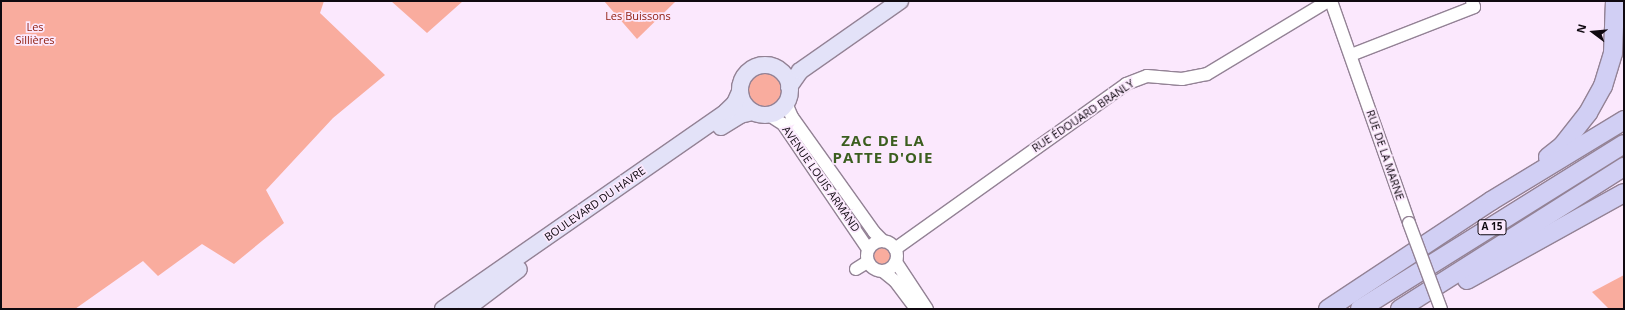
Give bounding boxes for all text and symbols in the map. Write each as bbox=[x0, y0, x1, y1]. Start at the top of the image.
park label: Les Buissons bbox=[605, 9, 671, 23]
north arrow bbox=[1573, 12, 1613, 52]
park label: Les Sillières bbox=[15, 21, 55, 47]
text: N bbox=[1573, 22, 1589, 35]
street label: RUE ÉDOUARD BRANLY bbox=[1030, 77, 1136, 155]
street label: RUE DE LA MARNE bbox=[1363, 108, 1407, 202]
street label: AVENUE LOUIS ARMAND bbox=[779, 124, 863, 234]
district label: ZAC DE LA PATTE D'OIE bbox=[833, 131, 933, 166]
street label: BOULEVARD DU HAVRE bbox=[542, 164, 648, 244]
road number: A 15 bbox=[1477, 219, 1507, 235]

